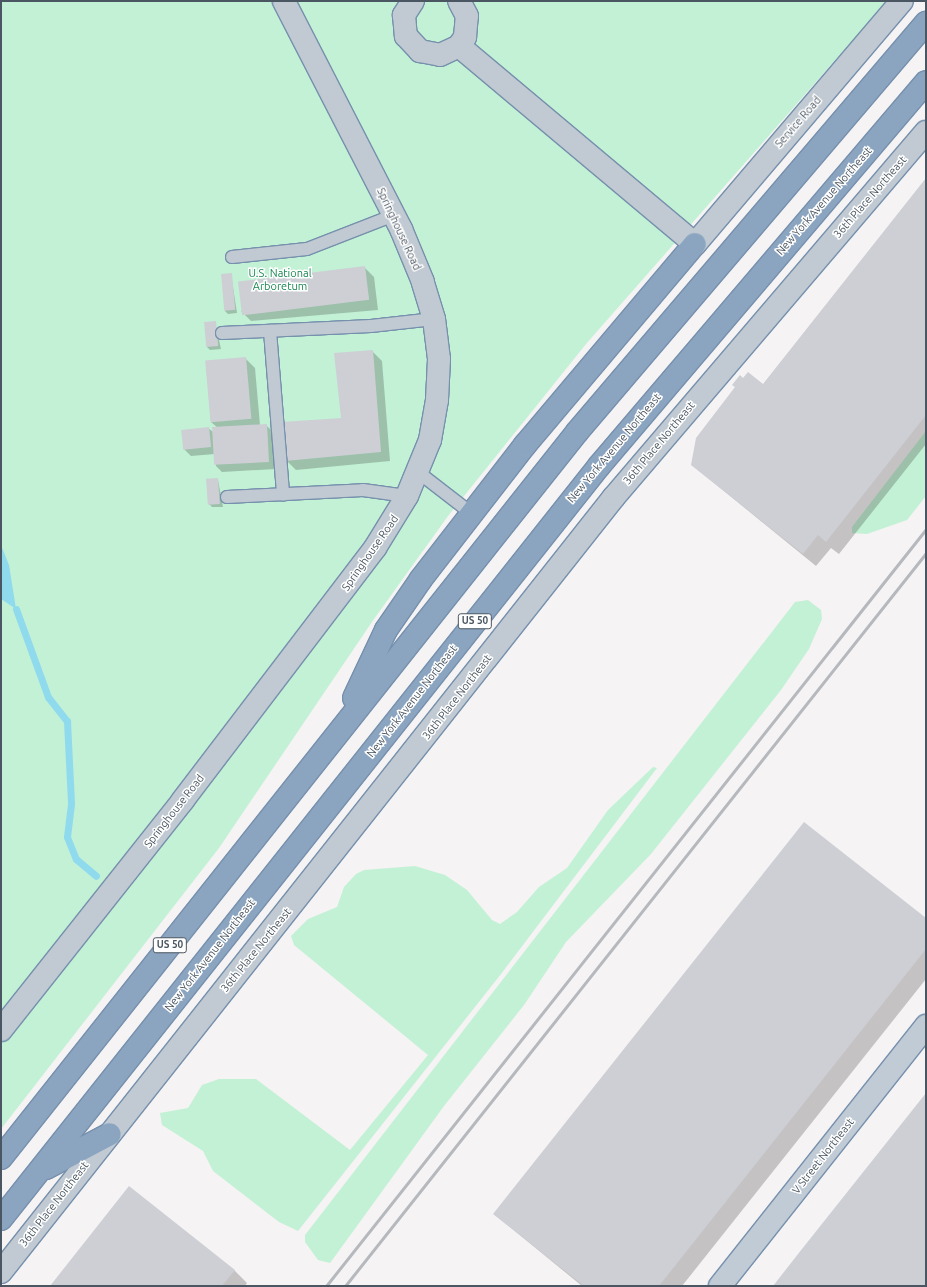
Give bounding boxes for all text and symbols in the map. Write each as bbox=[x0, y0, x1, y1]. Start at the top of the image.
street label: Service Road bbox=[772, 94, 824, 150]
street label: New York Avenue Northeast bbox=[773, 144, 875, 258]
street label: 36th Place Northeast bbox=[831, 153, 909, 241]
street label: Springhouse Road bbox=[374, 186, 424, 272]
park label: U.S. National Arboretum bbox=[248, 267, 312, 293]
street label: New York Avenue Northeast bbox=[564, 391, 664, 505]
street label: 36th Place Northeast bbox=[620, 399, 698, 487]
street label: Springhouse Road bbox=[339, 513, 401, 593]
road number: US 50 bbox=[457, 613, 493, 629]
street label: New York Avenue Northeast bbox=[364, 642, 460, 760]
street label: 36th Place Northeast bbox=[420, 652, 494, 742]
street label: Springhouse Road bbox=[141, 772, 207, 850]
street label: New York Avenue Northeast bbox=[162, 896, 258, 1014]
street label: 36th Place Northeast bbox=[218, 905, 294, 995]
road number: US 50 bbox=[152, 937, 188, 953]
street label: V Street Northeast bbox=[789, 1115, 857, 1197]
street label: 36th Place Northeast bbox=[17, 1159, 91, 1249]

